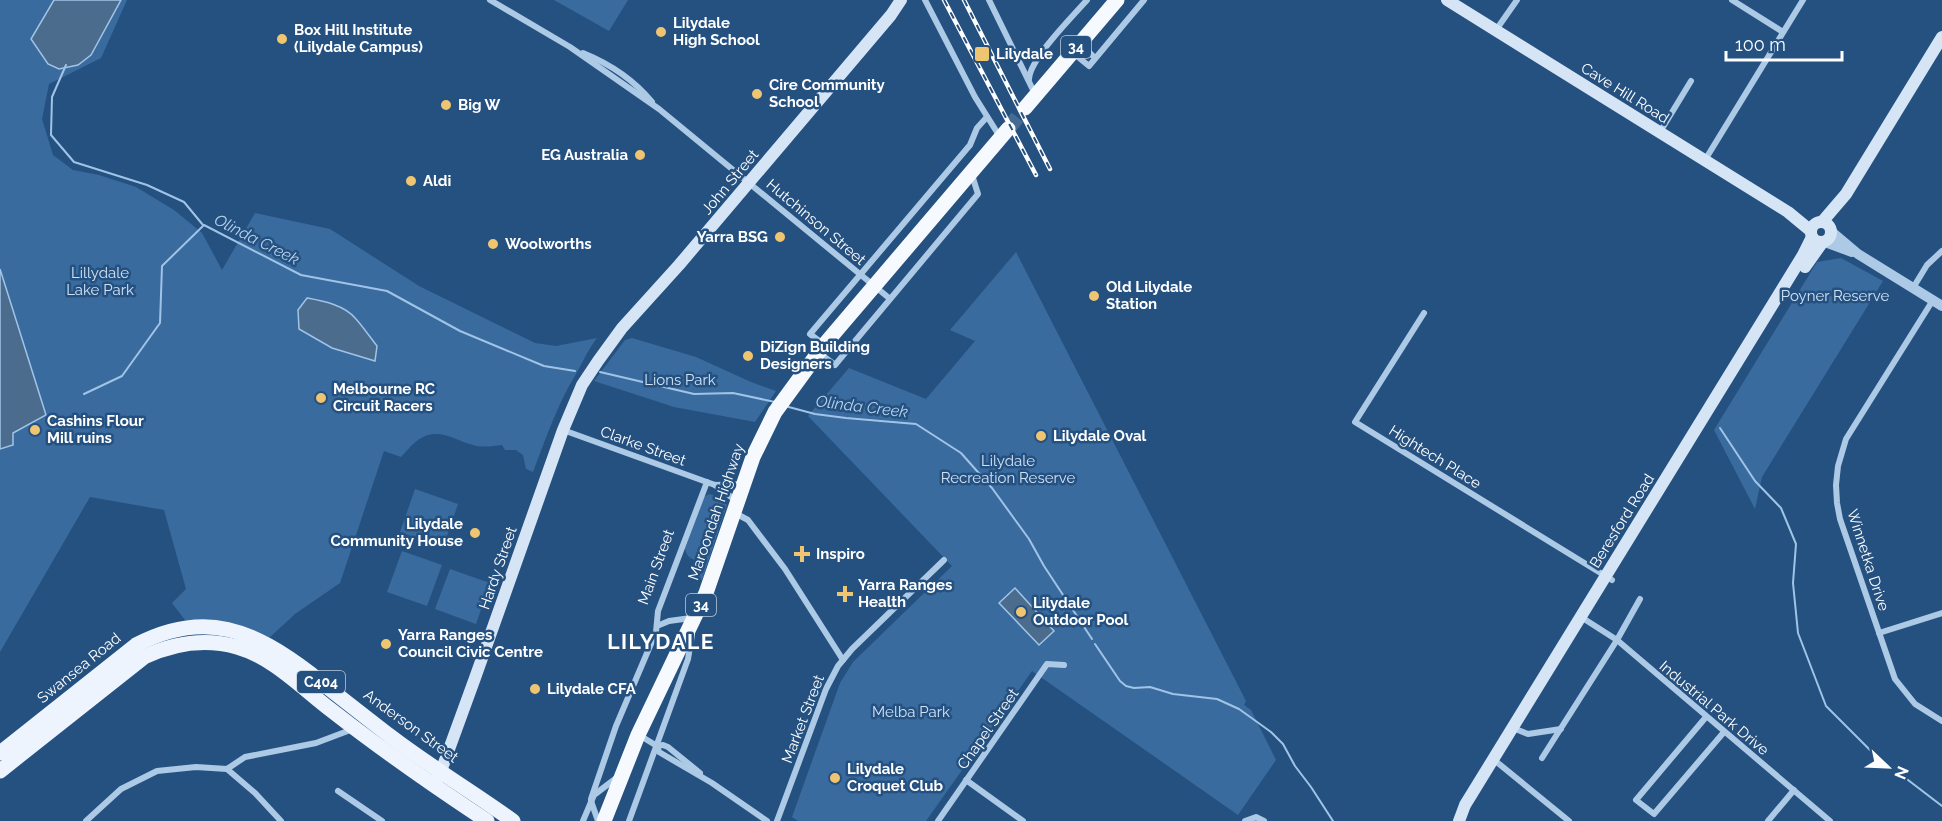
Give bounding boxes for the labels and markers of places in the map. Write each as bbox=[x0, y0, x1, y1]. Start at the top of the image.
place label: Lilydale High School bbox=[673, 14, 760, 49]
place label: Box Hill Institute (Lilydale Campus) bbox=[294, 21, 423, 56]
marker: Lilydale High School bbox=[654, 25, 668, 39]
marker: Box Hill Institute (Lilydale Campus) bbox=[275, 32, 289, 46]
marker: Lilydale bbox=[973, 45, 991, 63]
place label: Lilydale bbox=[996, 45, 1053, 63]
place label: Cire Community School bbox=[769, 76, 886, 111]
marker: Cire Community School bbox=[750, 87, 764, 101]
place label: Big W bbox=[458, 96, 501, 114]
marker: Big W bbox=[439, 98, 453, 112]
place label: EG Australia bbox=[541, 146, 628, 164]
marker: EG Australia bbox=[633, 148, 647, 162]
place label: Aldi bbox=[423, 172, 451, 190]
marker: Aldi bbox=[404, 174, 418, 188]
place label: Yarra BSG bbox=[697, 228, 768, 246]
marker: Yarra BSG bbox=[773, 230, 787, 244]
place label: Woolworths bbox=[505, 235, 592, 253]
marker: Woolworths bbox=[486, 237, 500, 251]
place label: Old Lilydale Station bbox=[1106, 278, 1192, 313]
marker: Old Lilydale Station bbox=[1087, 289, 1101, 303]
place label: DiZign Building Designers bbox=[760, 338, 870, 373]
marker: DiZign Building Designers bbox=[741, 349, 755, 363]
place label: Melbourne RC Circuit Racers bbox=[333, 380, 435, 415]
marker: Melbourne RC Circuit Racers bbox=[314, 391, 328, 405]
place label: Cashins Flour Mill ruins bbox=[47, 412, 144, 447]
marker: Cashins Flour Mill ruins bbox=[28, 423, 42, 437]
place label: Lilydale Oval bbox=[1053, 427, 1147, 445]
marker: Lilydale Oval bbox=[1034, 429, 1048, 443]
place label: Lilydale Community House bbox=[331, 515, 463, 550]
marker: Lilydale Community House bbox=[468, 526, 482, 540]
marker: Inspiro bbox=[793, 545, 811, 563]
place label: Inspiro bbox=[816, 545, 865, 563]
place label: Yarra Ranges Health bbox=[858, 576, 952, 611]
marker: Yarra Ranges Health bbox=[836, 585, 854, 603]
place label: Lilydale Outdoor Pool bbox=[1033, 594, 1129, 629]
marker: Lilydale Outdoor Pool bbox=[1014, 605, 1028, 619]
place label: Yarra Ranges Council Civic Centre bbox=[398, 626, 543, 661]
marker: Yarra Ranges Council Civic Centre bbox=[379, 637, 393, 651]
place label: Lilydale CFA bbox=[547, 680, 637, 698]
marker: Lilydale CFA bbox=[528, 682, 542, 696]
place label: Lilydale Croquet Club bbox=[847, 760, 943, 795]
marker: Lilydale Croquet Club bbox=[828, 771, 842, 785]

